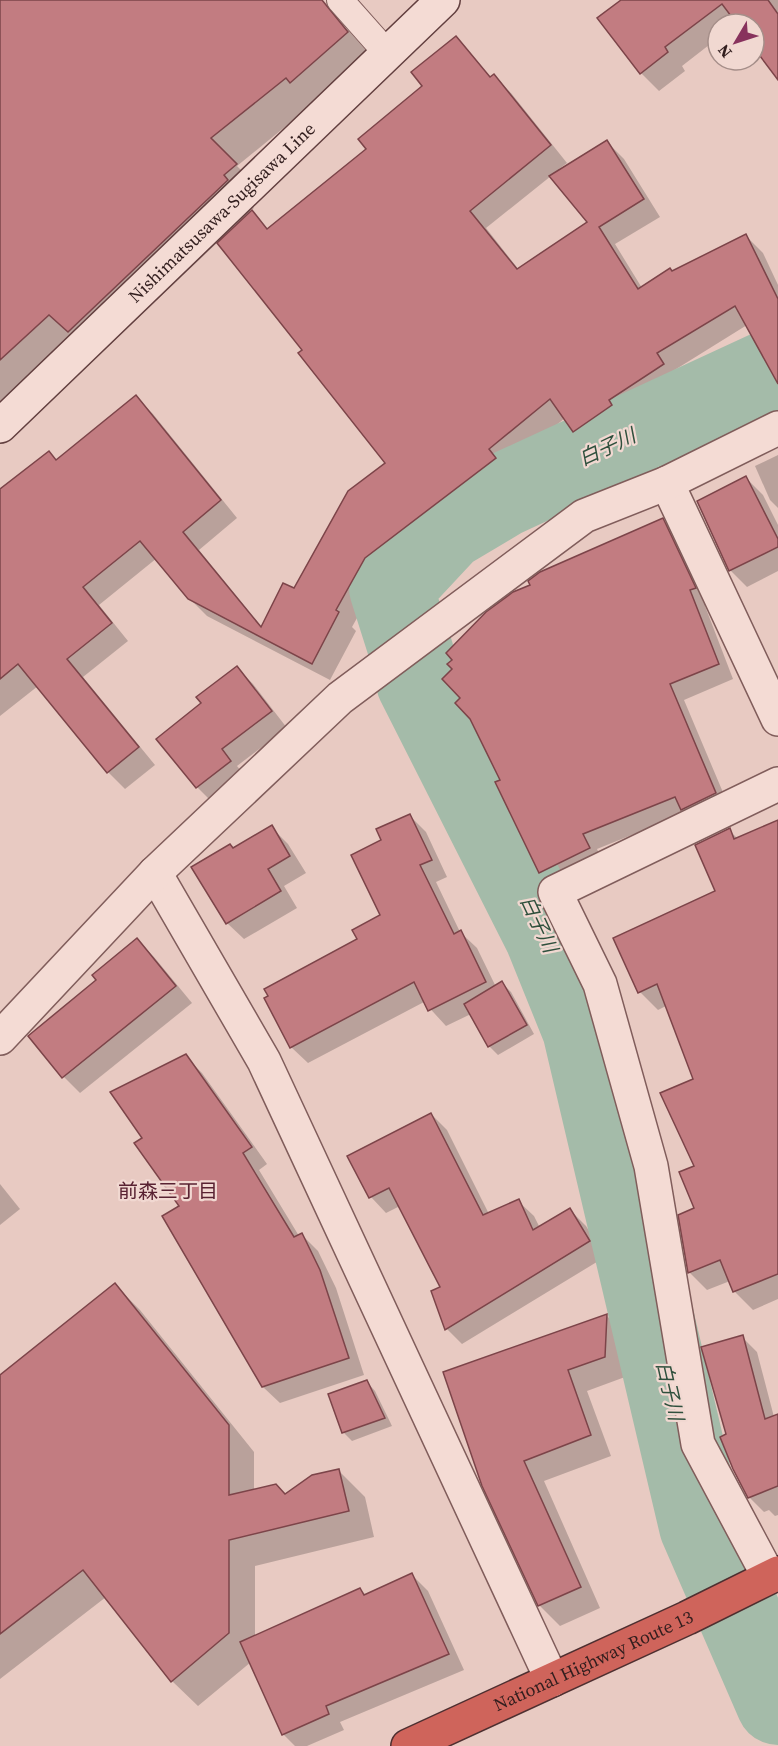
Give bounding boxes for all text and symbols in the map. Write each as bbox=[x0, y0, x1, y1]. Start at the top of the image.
north arrow bbox=[706, 12, 766, 72]
text: N bbox=[712, 40, 737, 63]
street label: Nishimatsusawa-Sugisawa Line bbox=[123, 116, 321, 308]
water label: 白子川 bbox=[574, 421, 642, 472]
water label: 白子川 bbox=[514, 891, 565, 959]
district label: 前森三丁目 bbox=[118, 1177, 218, 1205]
water label: 白子川 bbox=[650, 1359, 691, 1425]
street label: National Highway Route 13 bbox=[489, 1604, 697, 1717]

